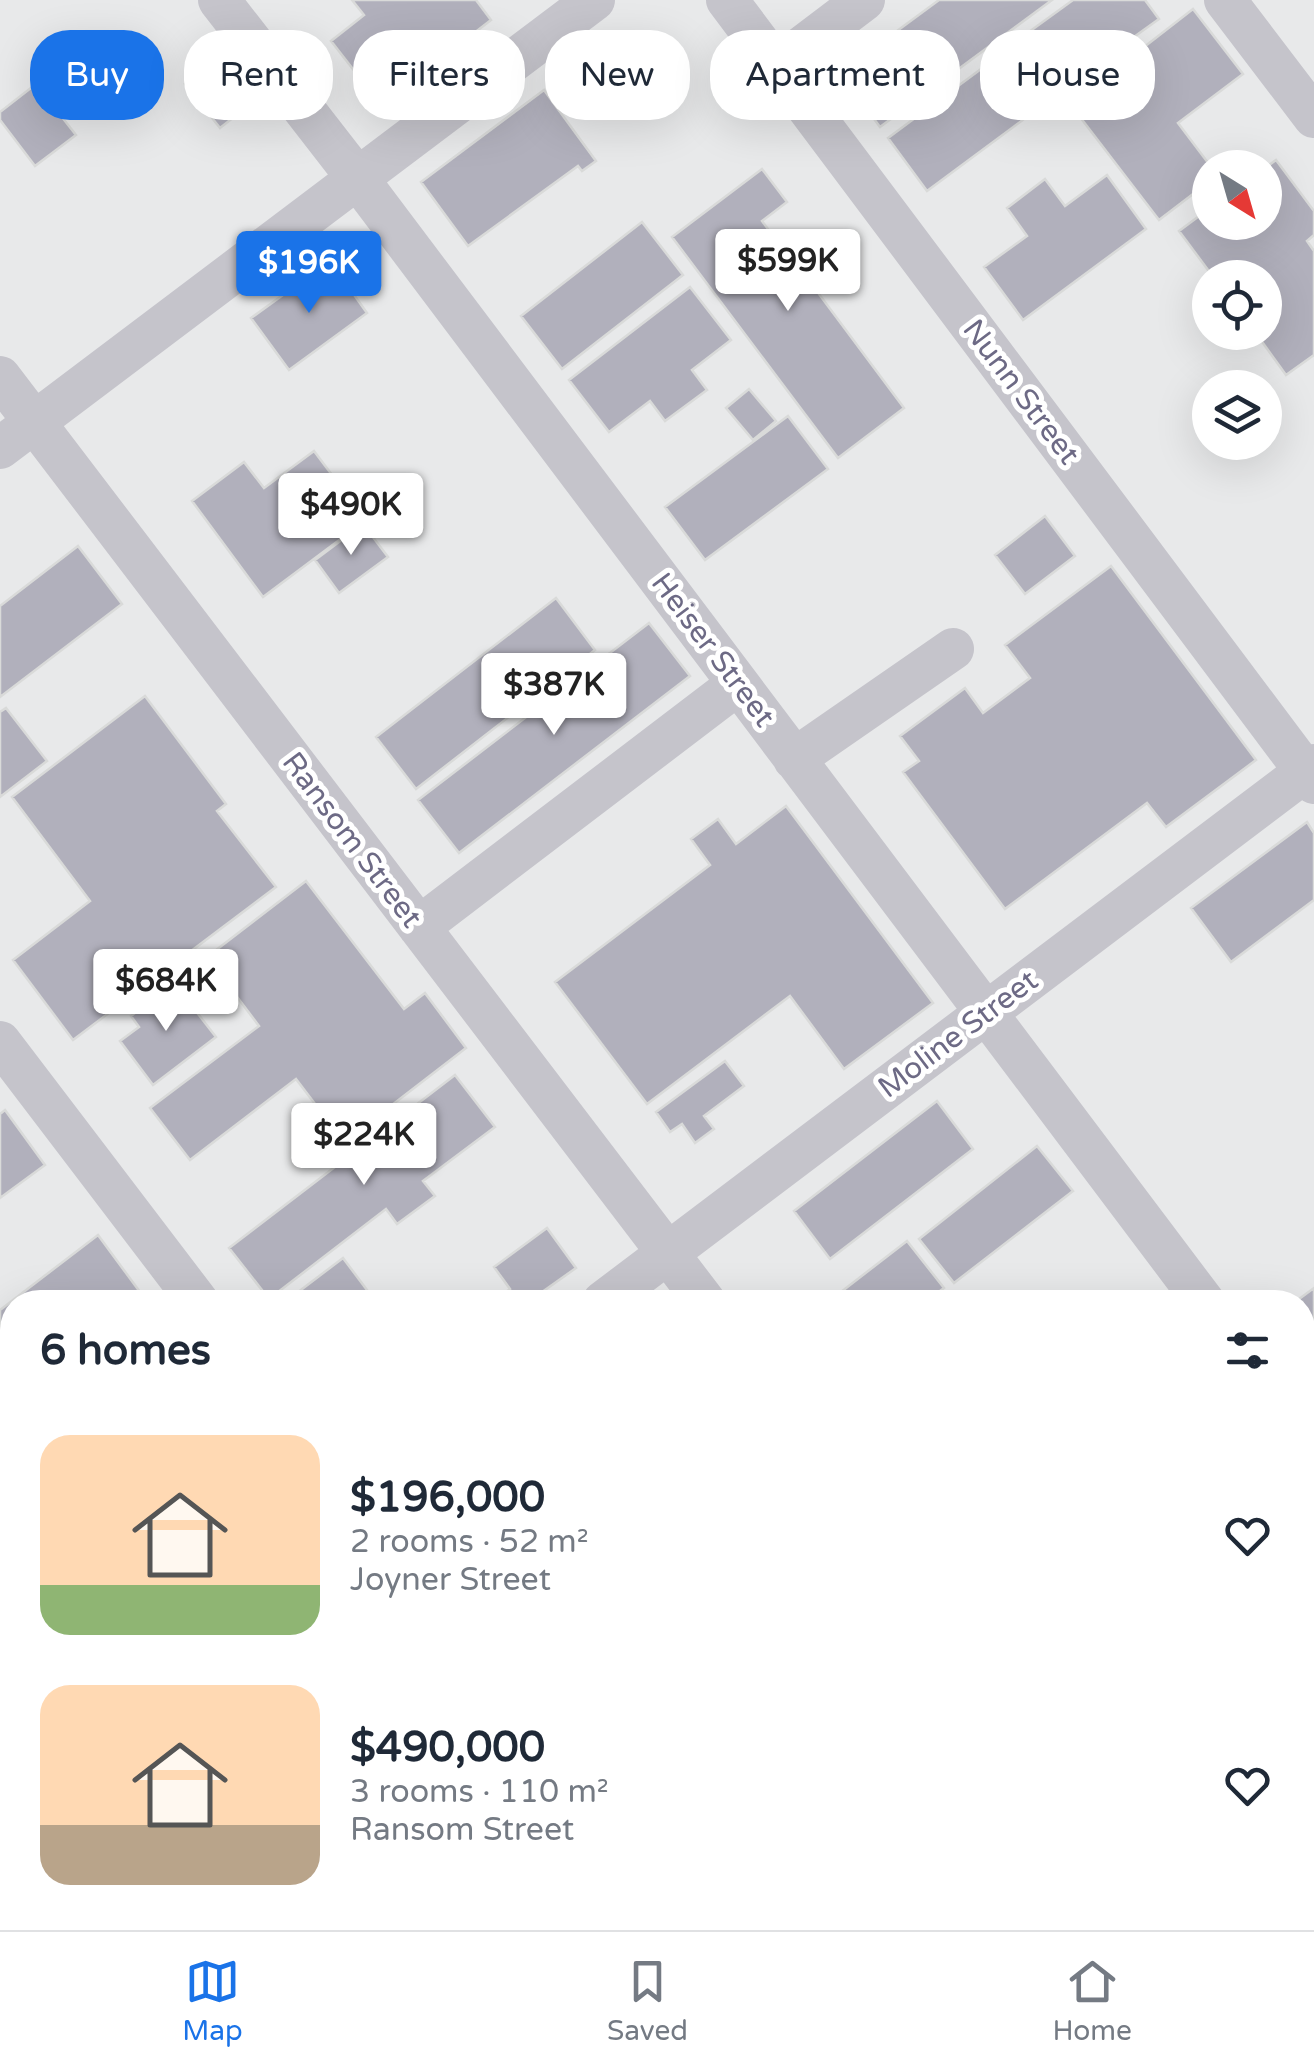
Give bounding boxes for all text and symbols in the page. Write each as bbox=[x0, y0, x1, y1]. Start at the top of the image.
chip: Buy bbox=[30, 30, 164, 120]
chip: Rent bbox=[184, 30, 333, 120]
chip: Filters bbox=[353, 30, 525, 120]
chip: New bbox=[545, 30, 690, 120]
chip: Apartment bbox=[710, 30, 960, 120]
chip: House bbox=[980, 30, 1155, 120]
north arrow bbox=[1192, 150, 1282, 240]
map controls bbox=[1192, 150, 1282, 460]
pin: $599K bbox=[718, 229, 858, 314]
pin: $196K bbox=[239, 231, 379, 316]
text: $599K bbox=[737, 242, 839, 280]
text: $196K bbox=[258, 244, 360, 282]
button: locate bbox=[1192, 260, 1282, 350]
street label: Nunn Street bbox=[954, 312, 1088, 472]
button: layers bbox=[1192, 370, 1282, 460]
pin: $490K bbox=[281, 473, 421, 558]
text: $490K bbox=[300, 486, 402, 524]
street label: Heiser Street bbox=[643, 566, 783, 734]
pin: $387K bbox=[484, 653, 624, 738]
text: $387K bbox=[503, 666, 605, 704]
street label: Ransom Street bbox=[274, 745, 430, 935]
pin: $684K bbox=[96, 949, 236, 1034]
text: $684K bbox=[115, 962, 217, 1000]
street label: Moline Street bbox=[871, 962, 1045, 1106]
pin: $224K bbox=[294, 1103, 434, 1188]
text: $224K bbox=[313, 1116, 415, 1154]
icon: filters bbox=[1220, 1323, 1275, 1378]
text: 6 homes bbox=[40, 1325, 211, 1376]
text: $196,000 bbox=[350, 1472, 545, 1523]
icon: home bbox=[120, 1475, 240, 1595]
icon: heart bbox=[1220, 1508, 1275, 1563]
text: 2 rooms · 52 m² bbox=[350, 1523, 589, 1561]
text: Joyner Street bbox=[350, 1561, 551, 1599]
text: $490,000 bbox=[350, 1722, 545, 1773]
icon: home bbox=[120, 1725, 240, 1845]
icon: heart bbox=[1220, 1758, 1275, 1813]
text: 3 rooms · 110 m² bbox=[350, 1773, 609, 1811]
text: Ransom Street bbox=[350, 1811, 574, 1849]
tab: Map bbox=[182, 1954, 243, 2048]
tab: Saved bbox=[607, 1954, 688, 2048]
tab: Home bbox=[1052, 1954, 1132, 2048]

